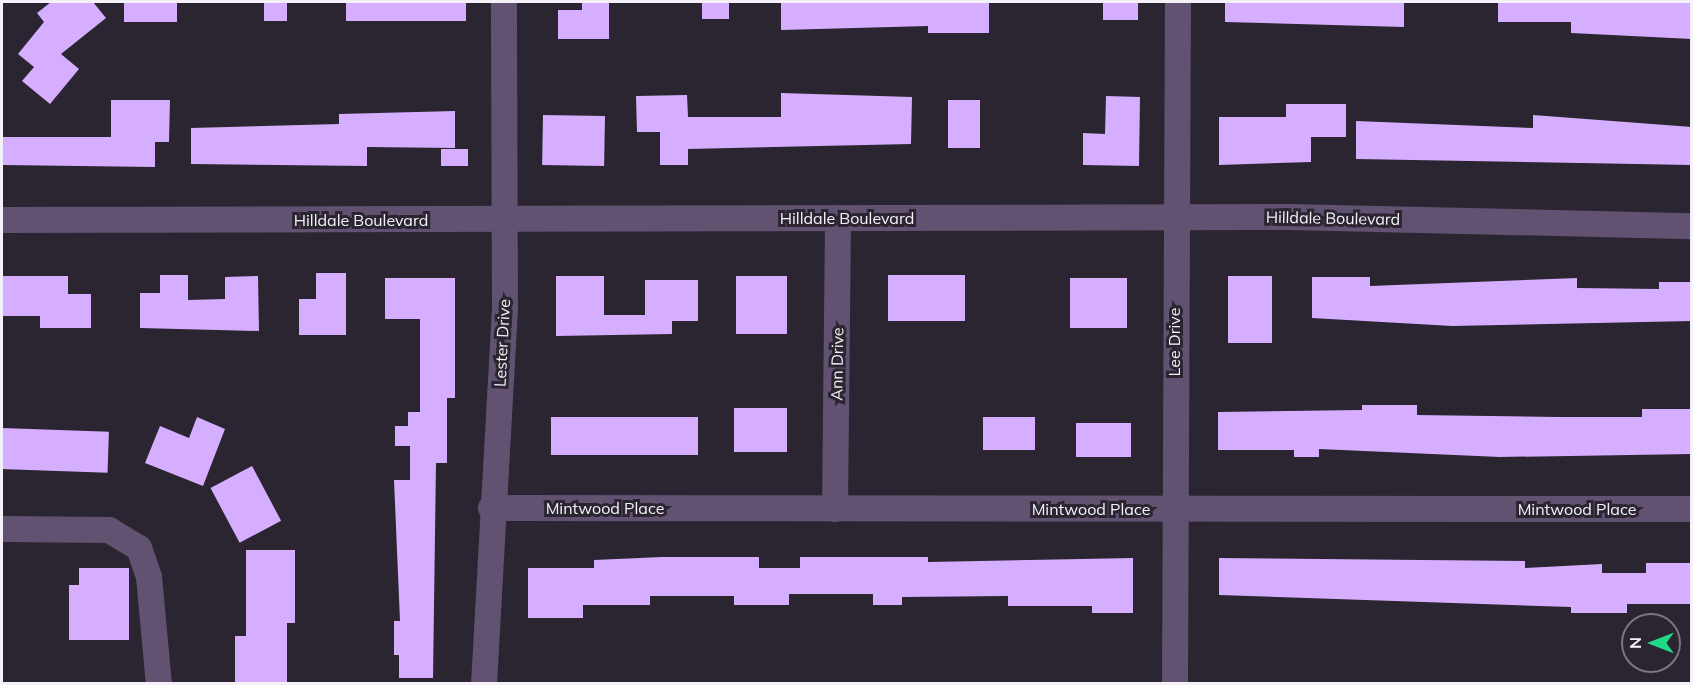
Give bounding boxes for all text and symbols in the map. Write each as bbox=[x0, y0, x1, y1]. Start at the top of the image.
street label: Hilldale Boulevard bbox=[1266, 207, 1400, 229]
street label: Hilldale Boulevard bbox=[780, 208, 914, 228]
street label: Hilldale Boulevard bbox=[294, 210, 428, 230]
street label: Lester Drive bbox=[490, 299, 514, 387]
street label: Lee Drive bbox=[1164, 308, 1184, 376]
street label: Ann Drive bbox=[827, 327, 847, 401]
street label: Mintwood Place bbox=[546, 498, 664, 518]
street label: Mintwood Place bbox=[1032, 499, 1150, 519]
street label: Mintwood Place bbox=[1518, 499, 1636, 519]
north arrow bbox=[1621, 613, 1681, 673]
text: N bbox=[1625, 637, 1645, 649]

